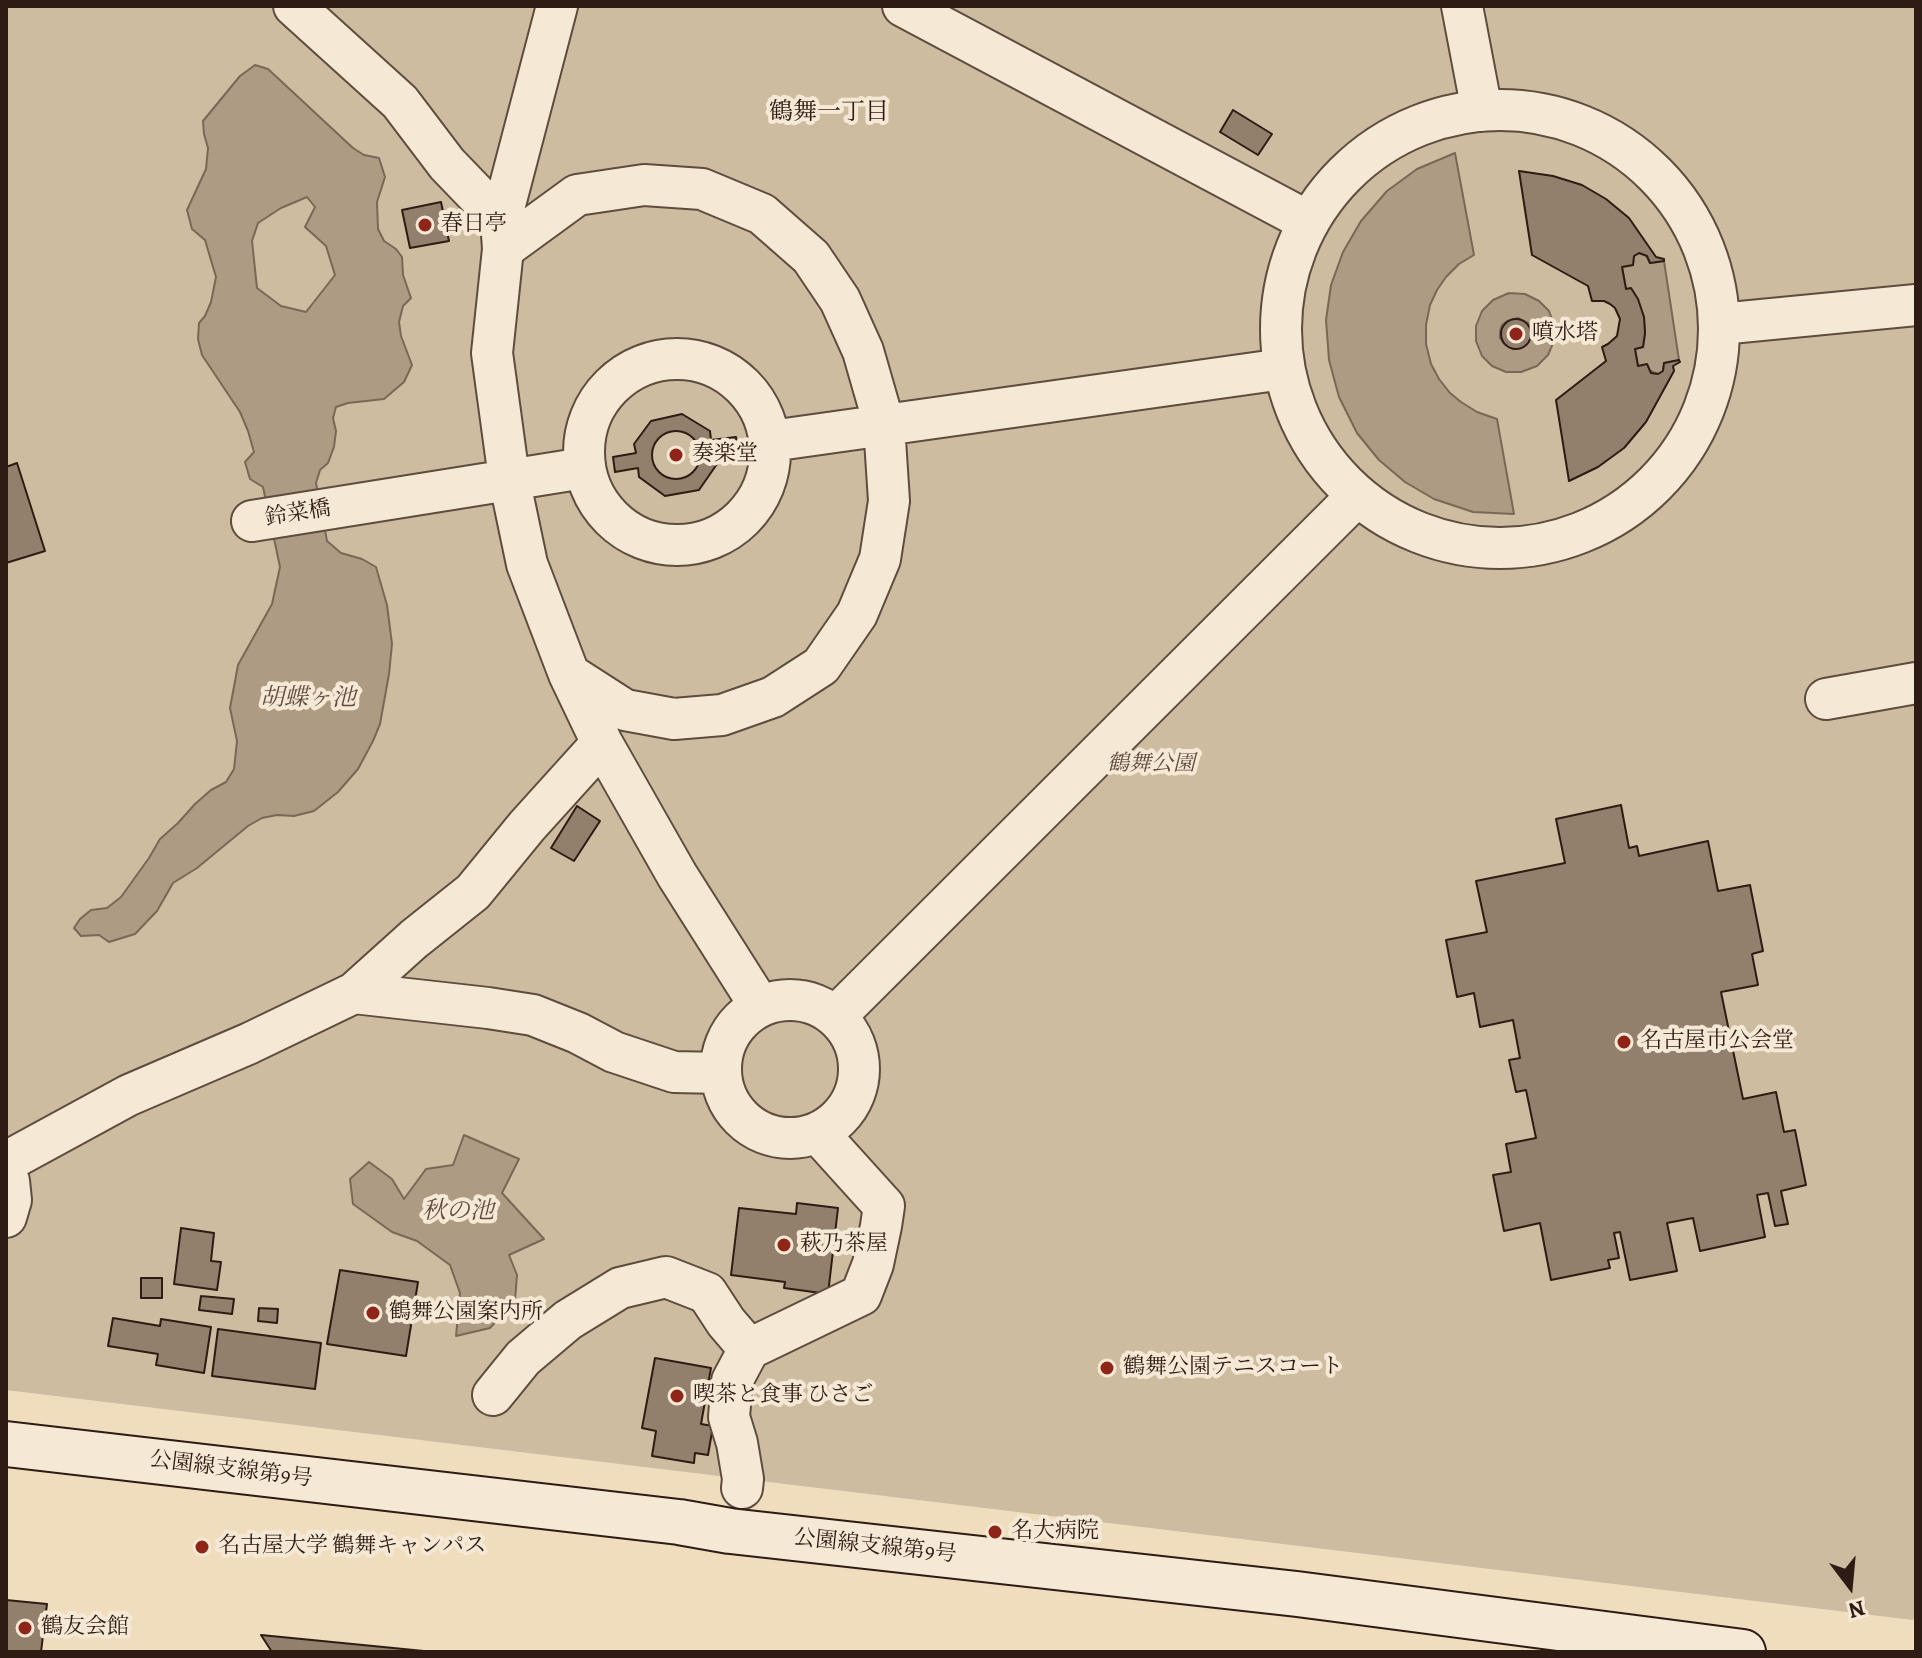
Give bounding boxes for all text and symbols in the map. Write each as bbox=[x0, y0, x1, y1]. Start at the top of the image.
district label: 鶴舞一丁目 bbox=[769, 99, 889, 127]
place label: 春日亭 bbox=[441, 212, 507, 238]
marker: 春日亭 bbox=[416, 216, 434, 234]
place label: 噴水塔 bbox=[1532, 321, 1598, 347]
marker: 噴水塔 bbox=[1507, 325, 1525, 343]
place label: 奏楽堂 bbox=[692, 442, 758, 468]
marker: 奏楽堂 bbox=[667, 446, 685, 464]
street label: 鈴菜橋 bbox=[263, 496, 333, 532]
water label: 胡蝶ヶ池 bbox=[260, 685, 356, 713]
park label: 鶴舞公園 bbox=[1107, 752, 1195, 778]
place label: 名古屋市公会堂 bbox=[1640, 1029, 1794, 1055]
marker: 名古屋市公会堂 bbox=[1615, 1033, 1633, 1051]
water label: 秋の池 bbox=[422, 1198, 494, 1226]
place label: 萩乃茶屋 bbox=[800, 1232, 888, 1258]
marker: 萩乃茶屋 bbox=[775, 1236, 793, 1254]
place label: 鶴舞公園案内所 bbox=[389, 1300, 543, 1326]
marker: 鶴舞公園案内所 bbox=[364, 1304, 382, 1322]
place label: 鶴舞公園テニスコート bbox=[1123, 1355, 1343, 1381]
marker: 鶴舞公園テニスコート bbox=[1098, 1359, 1116, 1377]
place label: 喫茶と食事 ひさご bbox=[693, 1383, 873, 1409]
marker: 喫茶と食事 ひさご bbox=[668, 1387, 686, 1405]
street label: 公園線支線第9号 bbox=[148, 1447, 314, 1493]
place label: 名大病院 bbox=[1011, 1519, 1099, 1545]
marker: 名大病院 bbox=[986, 1523, 1004, 1541]
street label: 公園線支線第9号 bbox=[792, 1525, 958, 1569]
place label: 名古屋大学 鶴舞キャンパス bbox=[218, 1534, 486, 1560]
marker: 名古屋大学 鶴舞キャンパス bbox=[193, 1538, 211, 1556]
north arrow bbox=[1810, 1546, 1890, 1626]
text: N bbox=[1845, 1592, 1868, 1626]
place label: 鶴友会館 bbox=[41, 1615, 129, 1641]
marker: 鶴友会館 bbox=[16, 1619, 34, 1637]

